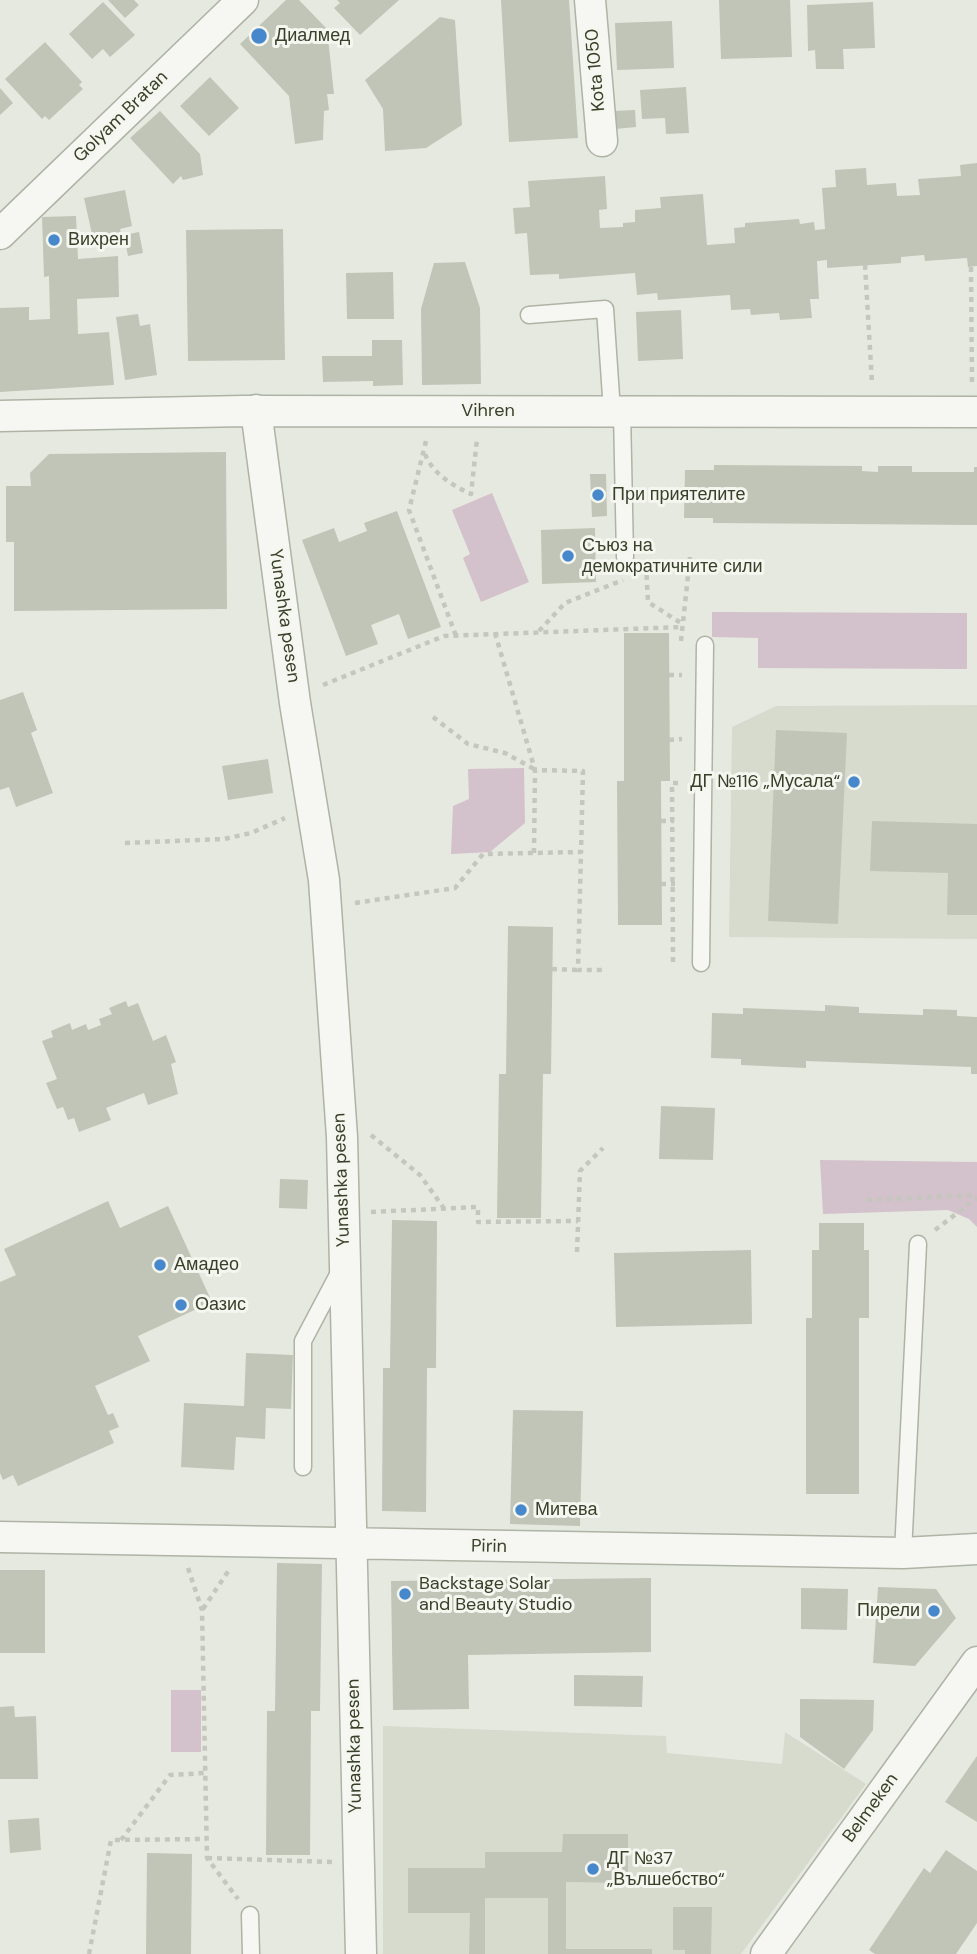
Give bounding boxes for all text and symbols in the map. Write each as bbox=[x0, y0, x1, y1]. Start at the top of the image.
place label: Диалмед bbox=[275, 25, 350, 47]
marker: Диалмед bbox=[249, 26, 269, 46]
street label: Kota 1050 bbox=[582, 28, 610, 112]
street label: Golyam Bratan bbox=[69, 67, 173, 167]
place label: Вихрен bbox=[68, 229, 129, 251]
marker: Вихрен bbox=[46, 232, 62, 248]
street label: Vihren bbox=[461, 400, 515, 422]
place label: При приятелите bbox=[612, 484, 745, 506]
marker: При приятелите bbox=[590, 487, 606, 503]
place label: Съюз на демократичните сили bbox=[582, 535, 763, 578]
street label: Yunashka pesen bbox=[264, 548, 304, 684]
marker: Съюз на демократичните сили bbox=[560, 548, 576, 564]
place label: ДГ №116 „Мусала“ bbox=[690, 771, 840, 793]
marker: ДГ №116 „Мусала“ bbox=[846, 774, 862, 790]
street label: Yunashka pesen bbox=[329, 1112, 355, 1248]
place label: Амадео bbox=[174, 1254, 239, 1276]
marker: Амадео bbox=[152, 1257, 168, 1273]
place label: Оазис bbox=[195, 1294, 246, 1316]
marker: Оазис bbox=[173, 1297, 189, 1313]
place label: Митева bbox=[535, 1499, 597, 1521]
marker: Митева bbox=[513, 1502, 529, 1518]
street label: Pirin bbox=[471, 1536, 507, 1558]
place label: Backstage Solar and Beauty Studio bbox=[419, 1573, 572, 1616]
marker: Backstage Solar and Beauty Studio bbox=[397, 1586, 413, 1602]
place label: Пирели bbox=[857, 1600, 920, 1622]
marker: Пирели bbox=[926, 1603, 942, 1619]
street label: Yunashka pesen bbox=[343, 1679, 367, 1813]
street label: Belmeken bbox=[839, 1769, 903, 1847]
place label: ДГ №37 „Вълшебство“ bbox=[607, 1848, 725, 1890]
marker: ДГ №37 „Вълшебство“ bbox=[585, 1861, 601, 1877]

